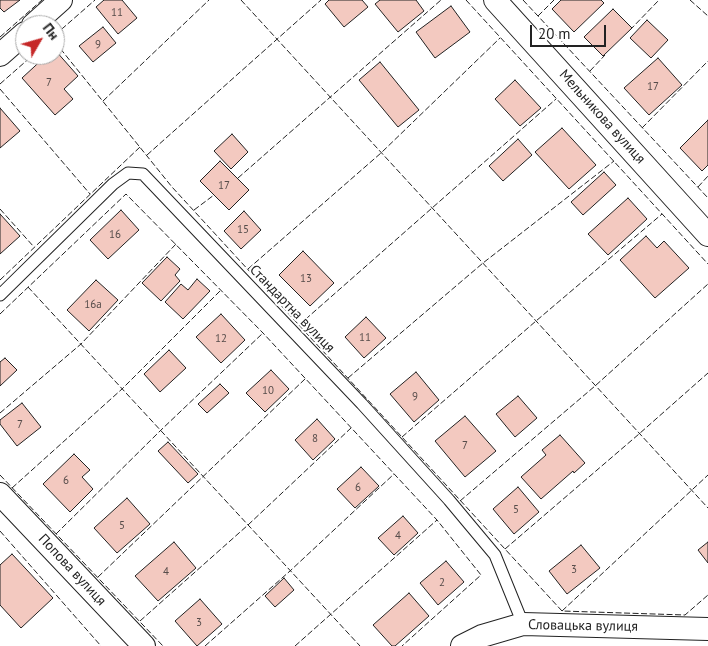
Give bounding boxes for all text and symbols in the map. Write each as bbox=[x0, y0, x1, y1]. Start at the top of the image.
house number: 11 bbox=[111, 6, 123, 20]
north arrow bbox=[15, 15, 65, 65]
scale bar bbox=[533, 15, 609, 47]
text: Пн bbox=[39, 19, 63, 43]
text: 20 m bbox=[538, 24, 571, 43]
house number: 9 bbox=[95, 38, 101, 52]
street label: Мельникова вулиця bbox=[555, 67, 649, 167]
house number: 7 bbox=[46, 76, 52, 90]
house number: 17 bbox=[647, 80, 659, 94]
house number: 17 bbox=[218, 179, 230, 193]
house number: 15 bbox=[237, 223, 249, 237]
house number: 16 bbox=[109, 228, 121, 242]
street label: Стандартна вулиця bbox=[246, 262, 338, 356]
house number: 13 bbox=[300, 272, 312, 286]
house number: 16а bbox=[84, 298, 102, 312]
house number: 11 bbox=[359, 331, 371, 345]
house number: 12 bbox=[215, 332, 227, 346]
house number: 10 bbox=[262, 384, 274, 398]
house number: 9 bbox=[412, 390, 418, 404]
house number: 7 bbox=[17, 418, 23, 432]
house number: 8 bbox=[312, 432, 318, 446]
house number: 7 bbox=[462, 439, 468, 453]
house number: 6 bbox=[63, 474, 69, 488]
house number: 6 bbox=[355, 481, 361, 495]
house number: 5 bbox=[513, 503, 519, 517]
house number: 5 bbox=[119, 519, 125, 533]
house number: 4 bbox=[395, 529, 401, 543]
street label: Попова вулиця bbox=[35, 531, 109, 609]
house number: 3 bbox=[571, 563, 577, 577]
house number: 4 bbox=[163, 565, 169, 579]
house number: 2 bbox=[439, 576, 445, 590]
house number: 3 bbox=[196, 616, 202, 630]
street label: Словацька вулиця bbox=[528, 617, 638, 635]

